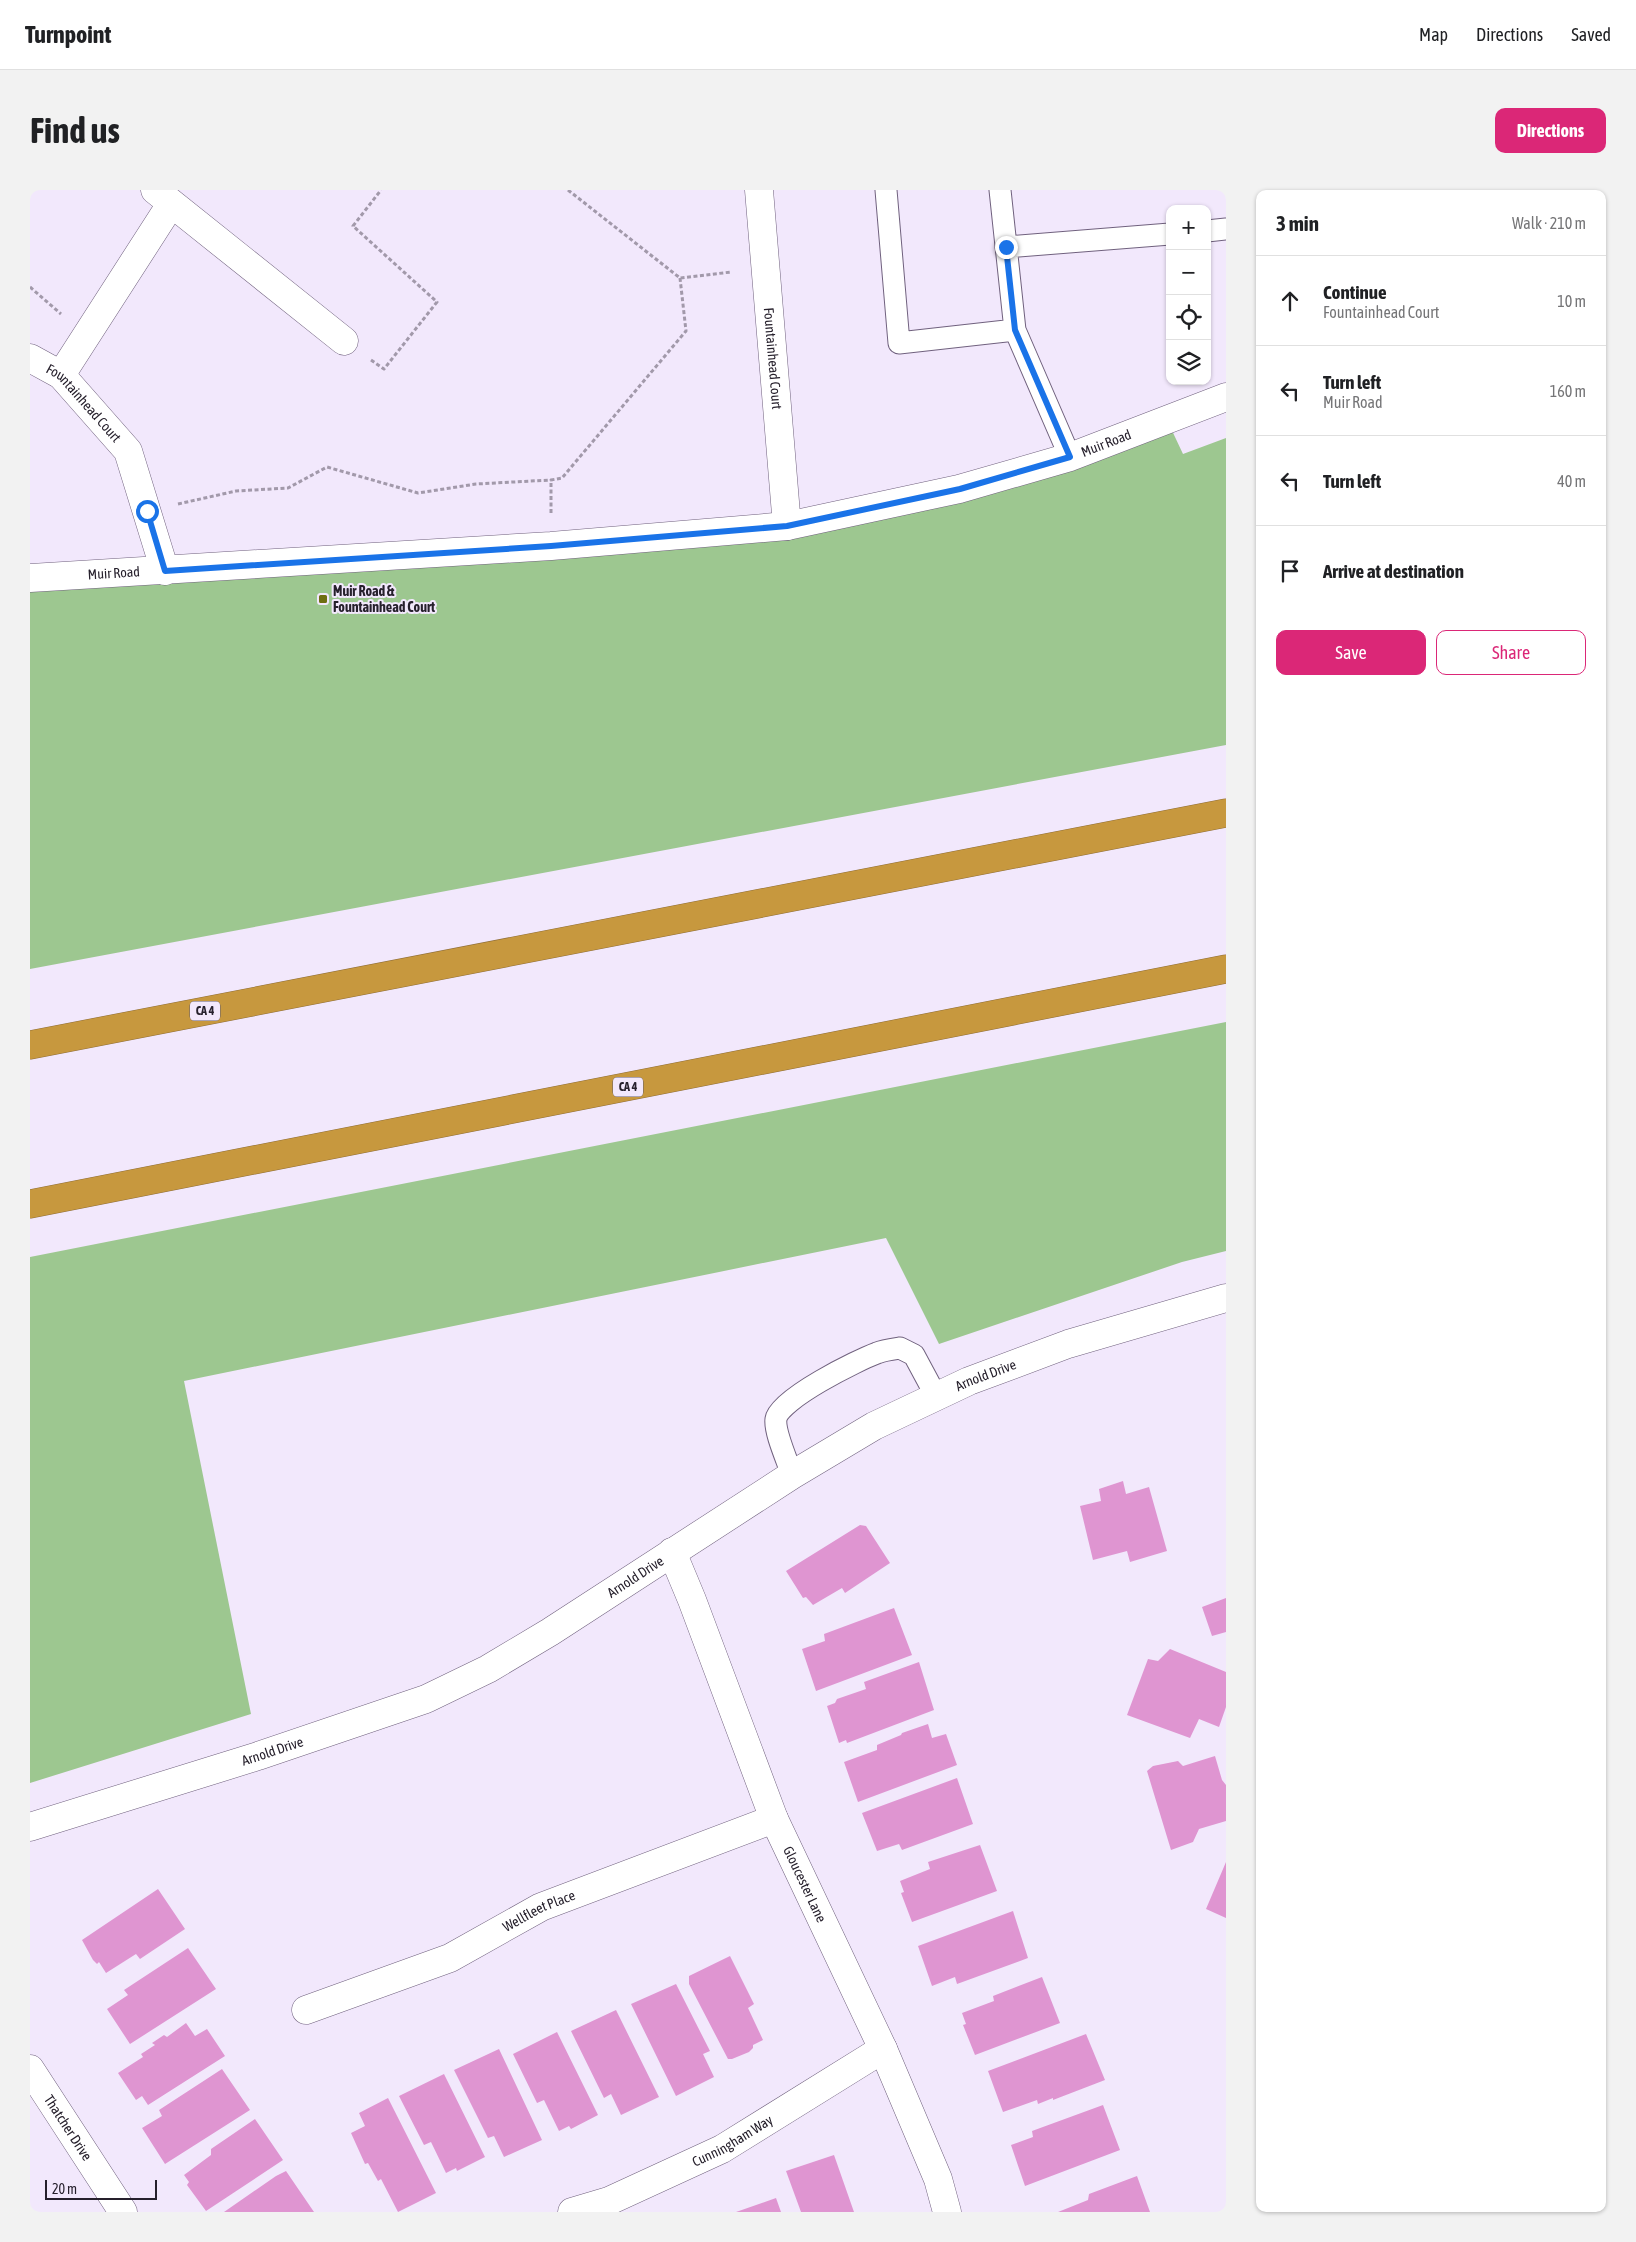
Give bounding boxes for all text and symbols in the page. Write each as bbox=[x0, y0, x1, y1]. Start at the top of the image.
text: Turnpoint bbox=[25, 21, 111, 48]
text: Map bbox=[1419, 24, 1448, 45]
text: Directions bbox=[1476, 24, 1543, 45]
text: Saved bbox=[1571, 24, 1611, 45]
button: Directions bbox=[1495, 108, 1606, 153]
text: Find us bbox=[30, 110, 120, 150]
map controls bbox=[1166, 205, 1211, 385]
button: + bbox=[1166, 205, 1211, 250]
text: 3 min bbox=[1276, 211, 1319, 235]
text: Walk · 210 m bbox=[1512, 214, 1586, 232]
route end bbox=[995, 236, 1018, 259]
button: − bbox=[1166, 250, 1211, 295]
text: Continue bbox=[1323, 281, 1387, 303]
icon: ahead bbox=[1276, 287, 1304, 315]
text: 10 m bbox=[1557, 292, 1586, 310]
button: locate bbox=[1166, 295, 1211, 340]
text: Fountainhead Court bbox=[1323, 303, 1439, 321]
street label: Fountainhead Court bbox=[761, 307, 785, 410]
button: layers bbox=[1166, 340, 1211, 385]
street label: Fountainhead Court bbox=[44, 361, 124, 445]
text: Turn left bbox=[1323, 371, 1381, 393]
icon: left bbox=[1276, 377, 1304, 405]
text: 160 m bbox=[1550, 382, 1586, 400]
text: Muir Road bbox=[1323, 393, 1383, 411]
street label: Muir Road bbox=[1079, 426, 1133, 460]
icon: left bbox=[1276, 467, 1304, 495]
text: Turn left bbox=[1323, 470, 1381, 492]
text: 40 m bbox=[1557, 472, 1586, 490]
route start bbox=[136, 500, 159, 523]
icon: arrive bbox=[1276, 557, 1304, 585]
text: Arrive at destination bbox=[1323, 560, 1464, 582]
street label: Muir Road bbox=[87, 563, 140, 582]
place label: Muir Road & Fountainhead Court bbox=[333, 583, 435, 615]
marker: Muir Road & Fountainhead Court bbox=[317, 593, 329, 605]
button: Save bbox=[1276, 630, 1426, 675]
button: Share bbox=[1436, 630, 1586, 675]
road number: CA 4 bbox=[190, 1001, 220, 1020]
road number: CA 4 bbox=[613, 1078, 643, 1096]
street label: Arnold Drive bbox=[953, 1356, 1018, 1394]
street label: Arnold Drive bbox=[604, 1553, 666, 1601]
street label: Arnold Drive bbox=[240, 1733, 305, 1769]
street label: Gloucester Lane bbox=[780, 1844, 830, 1925]
street label: Wellfleet Place bbox=[500, 1887, 577, 1935]
street label: Thatcher Drive bbox=[41, 2092, 95, 2163]
street label: Cunningham Way bbox=[690, 2111, 776, 2170]
scale bar bbox=[45, 2177, 158, 2200]
text: 20 m bbox=[52, 2181, 77, 2197]

